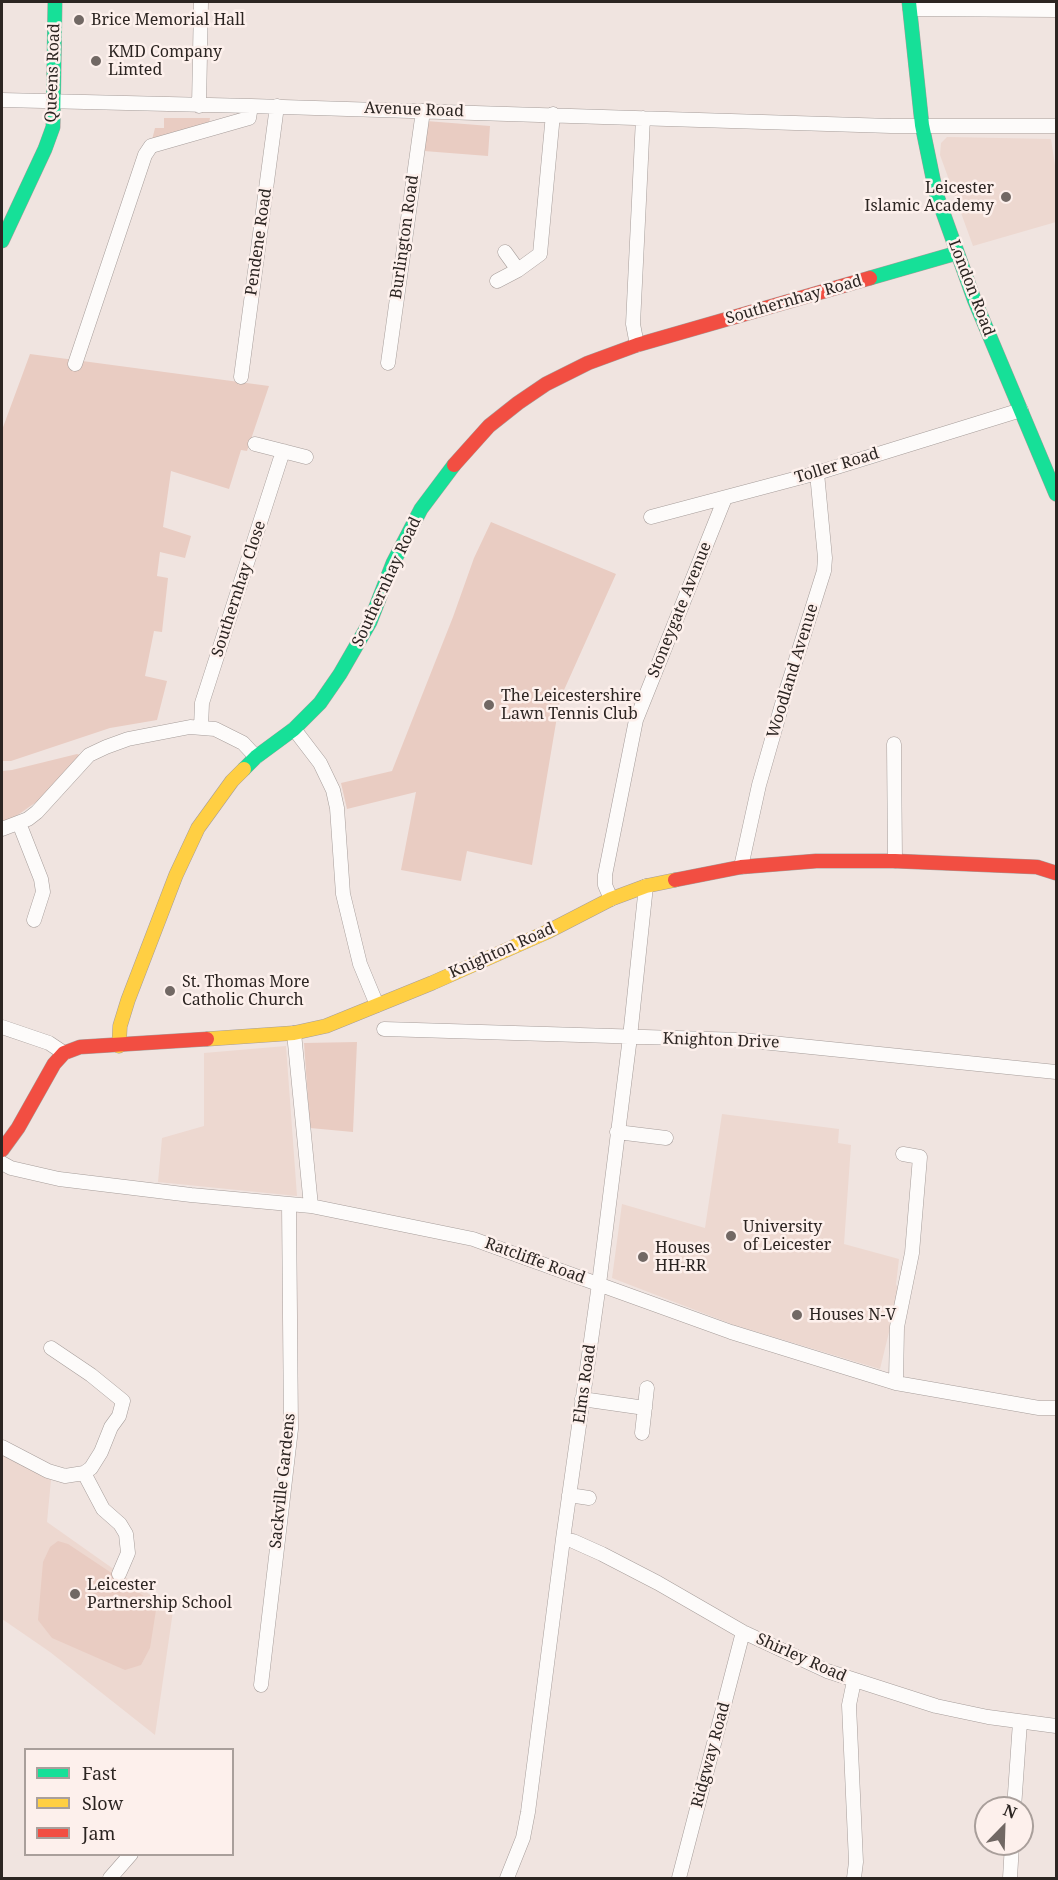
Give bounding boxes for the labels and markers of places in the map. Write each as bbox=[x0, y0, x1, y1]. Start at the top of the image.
place label: Brice Memorial Hall bbox=[91, 10, 245, 30]
marker: Brice Memorial Hall bbox=[72, 13, 86, 27]
place label: KMD Company Limted bbox=[108, 42, 222, 80]
marker: KMD Company Limted bbox=[89, 54, 103, 68]
place label: Leicester Islamic Academy bbox=[865, 178, 994, 216]
marker: Leicester Islamic Academy bbox=[999, 190, 1013, 204]
place label: The Leicestershire Lawn Tennis Club bbox=[501, 686, 641, 724]
marker: The Leicestershire Lawn Tennis Club bbox=[482, 698, 496, 712]
place label: St. Thomas More Catholic Church bbox=[182, 972, 310, 1010]
marker: St. Thomas More Catholic Church bbox=[163, 984, 177, 998]
place label: University of Leicester bbox=[743, 1217, 831, 1255]
marker: University of Leicester bbox=[724, 1229, 738, 1243]
place label: Houses HH-RR bbox=[655, 1238, 710, 1276]
marker: Houses HH-RR bbox=[636, 1250, 650, 1264]
place label: Houses N-V bbox=[809, 1305, 896, 1325]
marker: Houses N-V bbox=[790, 1308, 804, 1322]
place label: Leicester Partnership School bbox=[87, 1575, 232, 1613]
marker: Leicester Partnership School bbox=[68, 1587, 82, 1601]

